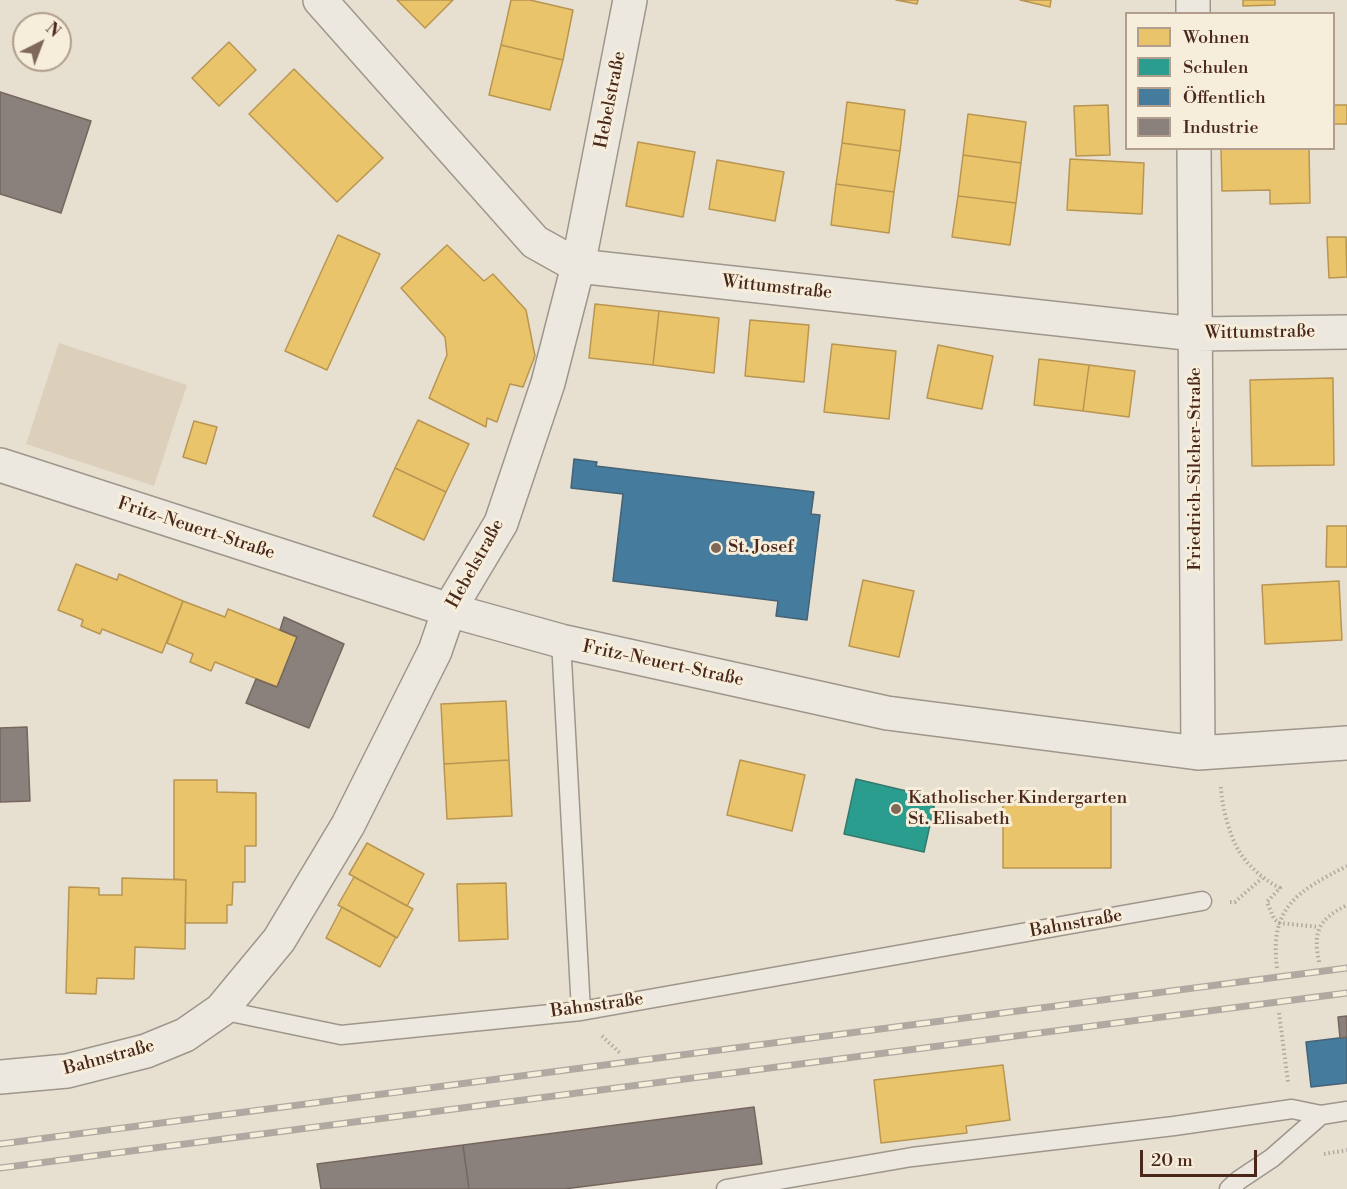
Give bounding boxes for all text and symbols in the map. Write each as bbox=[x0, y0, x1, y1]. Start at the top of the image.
north arrow bbox=[12, 12, 72, 72]
legend bbox=[1125, 12, 1335, 150]
text: N bbox=[41, 18, 64, 42]
text: Wohnen bbox=[1183, 26, 1250, 49]
street label: Hebelstraße bbox=[591, 50, 631, 150]
text: Schulen bbox=[1183, 56, 1248, 79]
text: Öffentlich bbox=[1183, 86, 1266, 109]
text: Industrie bbox=[1183, 116, 1259, 139]
street label: Wittumstraße bbox=[721, 271, 833, 305]
street label: Wittumstraße bbox=[1205, 321, 1315, 345]
street label: Friedrich-Silcher-Straße bbox=[1185, 367, 1207, 571]
street label: Fritz-Neuert-Straße bbox=[115, 493, 277, 565]
street label: Hebelstraße bbox=[443, 516, 509, 612]
place label: St. Josef bbox=[728, 537, 794, 559]
marker: St. Josef bbox=[709, 541, 723, 555]
street label: Fritz-Neuert-Straße bbox=[580, 636, 746, 692]
place label: Katholischer Kindergarten St. Elisabeth bbox=[908, 788, 1127, 830]
marker: Katholischer Kindergarten St. Elisabeth bbox=[889, 802, 903, 816]
street label: Bahnstraße bbox=[1028, 905, 1124, 943]
street label: Bahnstraße bbox=[549, 989, 645, 1023]
street label: Bahnstraße bbox=[61, 1035, 157, 1081]
scale bar bbox=[1143, 1138, 1260, 1176]
text: 20 m bbox=[1151, 1149, 1193, 1172]

